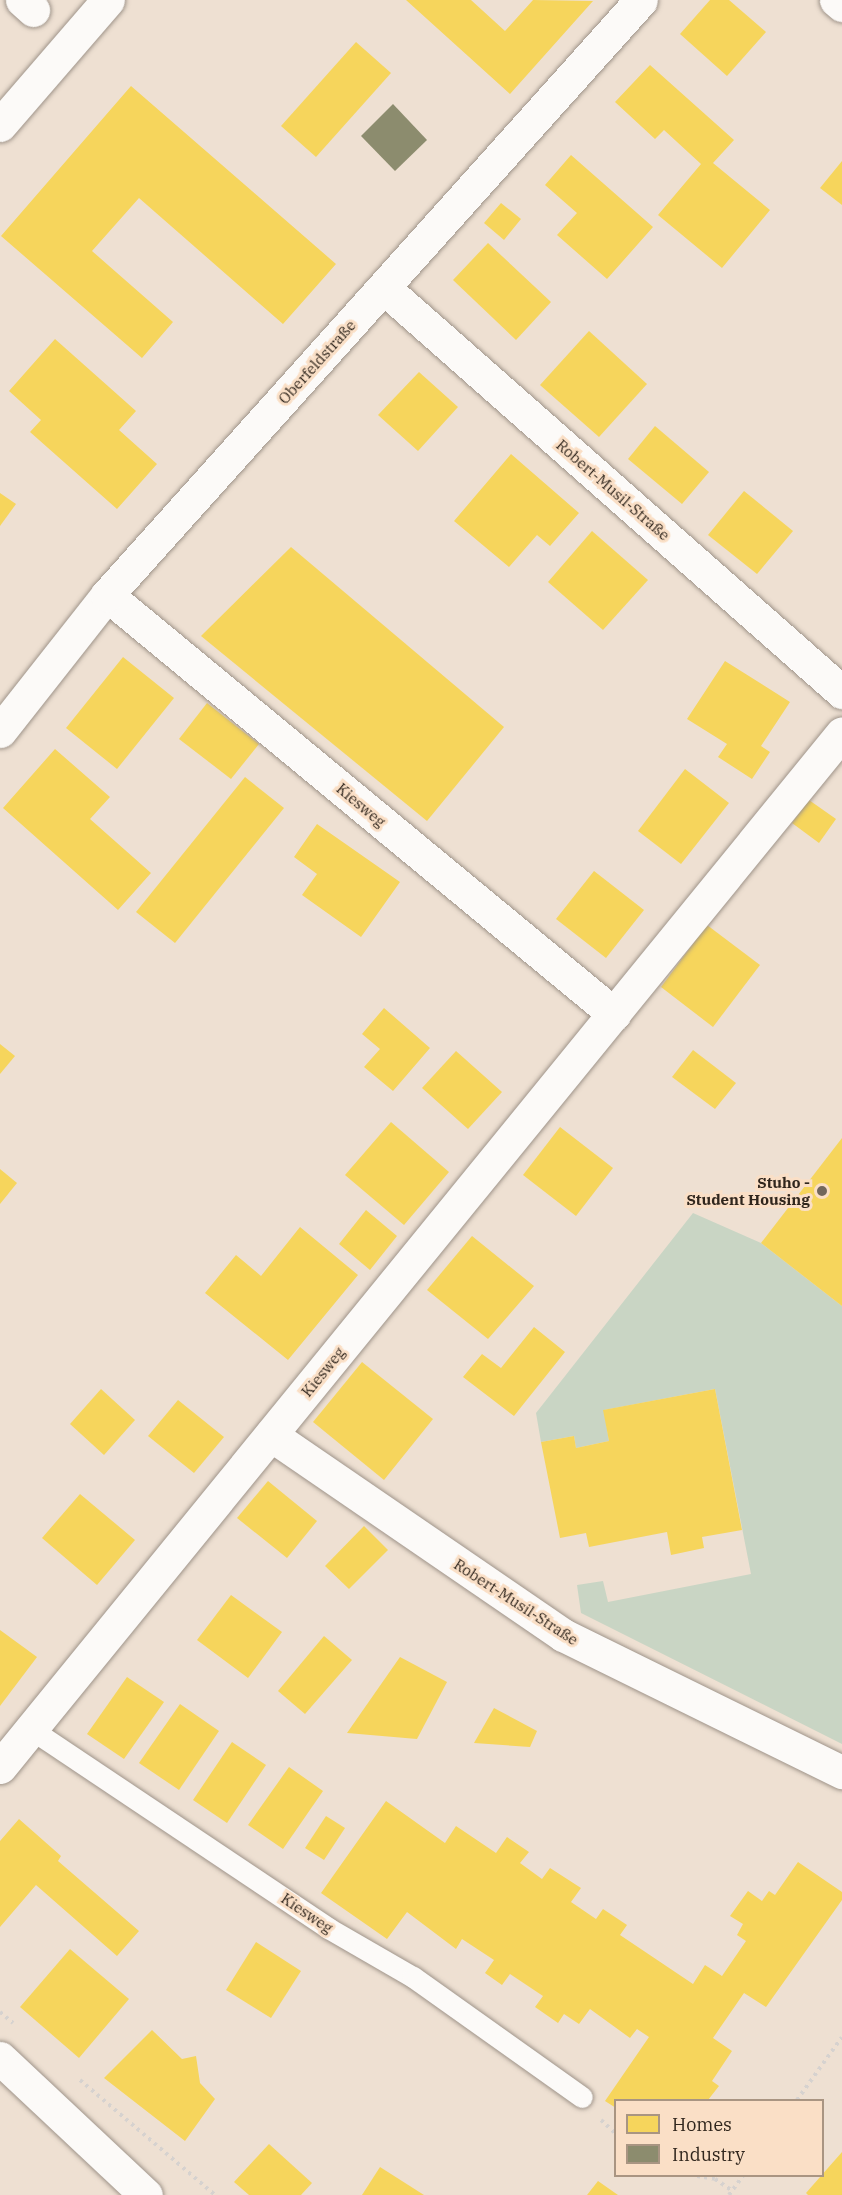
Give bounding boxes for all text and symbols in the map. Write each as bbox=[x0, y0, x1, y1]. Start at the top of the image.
street label: Oberfeldstraße bbox=[275, 316, 359, 408]
street label: Robert-Musil-Straße bbox=[553, 436, 673, 544]
street label: Kiesweg bbox=[333, 779, 389, 831]
place label: Stuho - Student Housing bbox=[686, 1173, 810, 1208]
marker: Stuho - Student Housing bbox=[815, 1184, 829, 1198]
street label: Kiesweg bbox=[298, 1344, 348, 1400]
street label: Robert-Musil-Straße bbox=[451, 1555, 581, 1649]
street label: Kiesweg bbox=[278, 1889, 336, 1937]
legend bbox=[614, 2099, 824, 2177]
text: Homes bbox=[672, 2113, 732, 2136]
text: Industry bbox=[672, 2143, 745, 2166]

